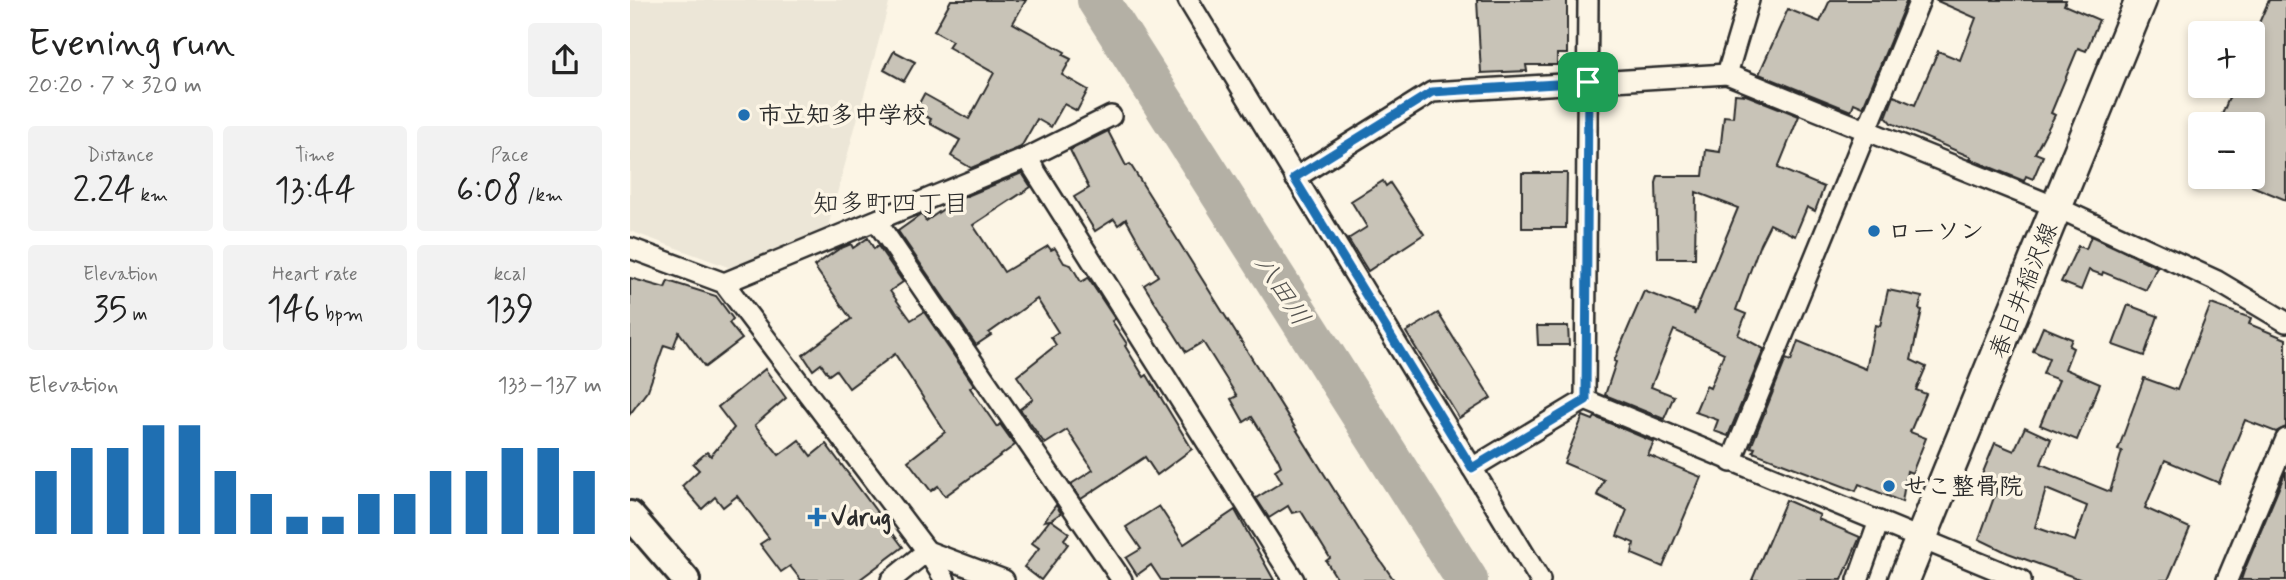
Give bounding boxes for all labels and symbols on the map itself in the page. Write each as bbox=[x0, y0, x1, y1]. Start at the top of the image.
pin bbox=[1558, 52, 1618, 112]
place label: 市立知多中学校 bbox=[758, 101, 926, 132]
marker: 市立知多中学校 bbox=[736, 107, 752, 123]
district label: 知多町四丁目 bbox=[813, 188, 969, 222]
place label: ローソン bbox=[1888, 217, 1984, 248]
street label: 春日井稲沢線 bbox=[1983, 218, 2066, 363]
marker: ローソン bbox=[1866, 223, 1882, 239]
water label: 八田川 bbox=[1246, 249, 1317, 333]
place label: せこ整骨院 bbox=[1903, 472, 2023, 503]
marker: せこ整骨院 bbox=[1881, 478, 1897, 494]
place label: Vdrug bbox=[831, 503, 891, 535]
marker: Vdrug bbox=[809, 509, 825, 525]

